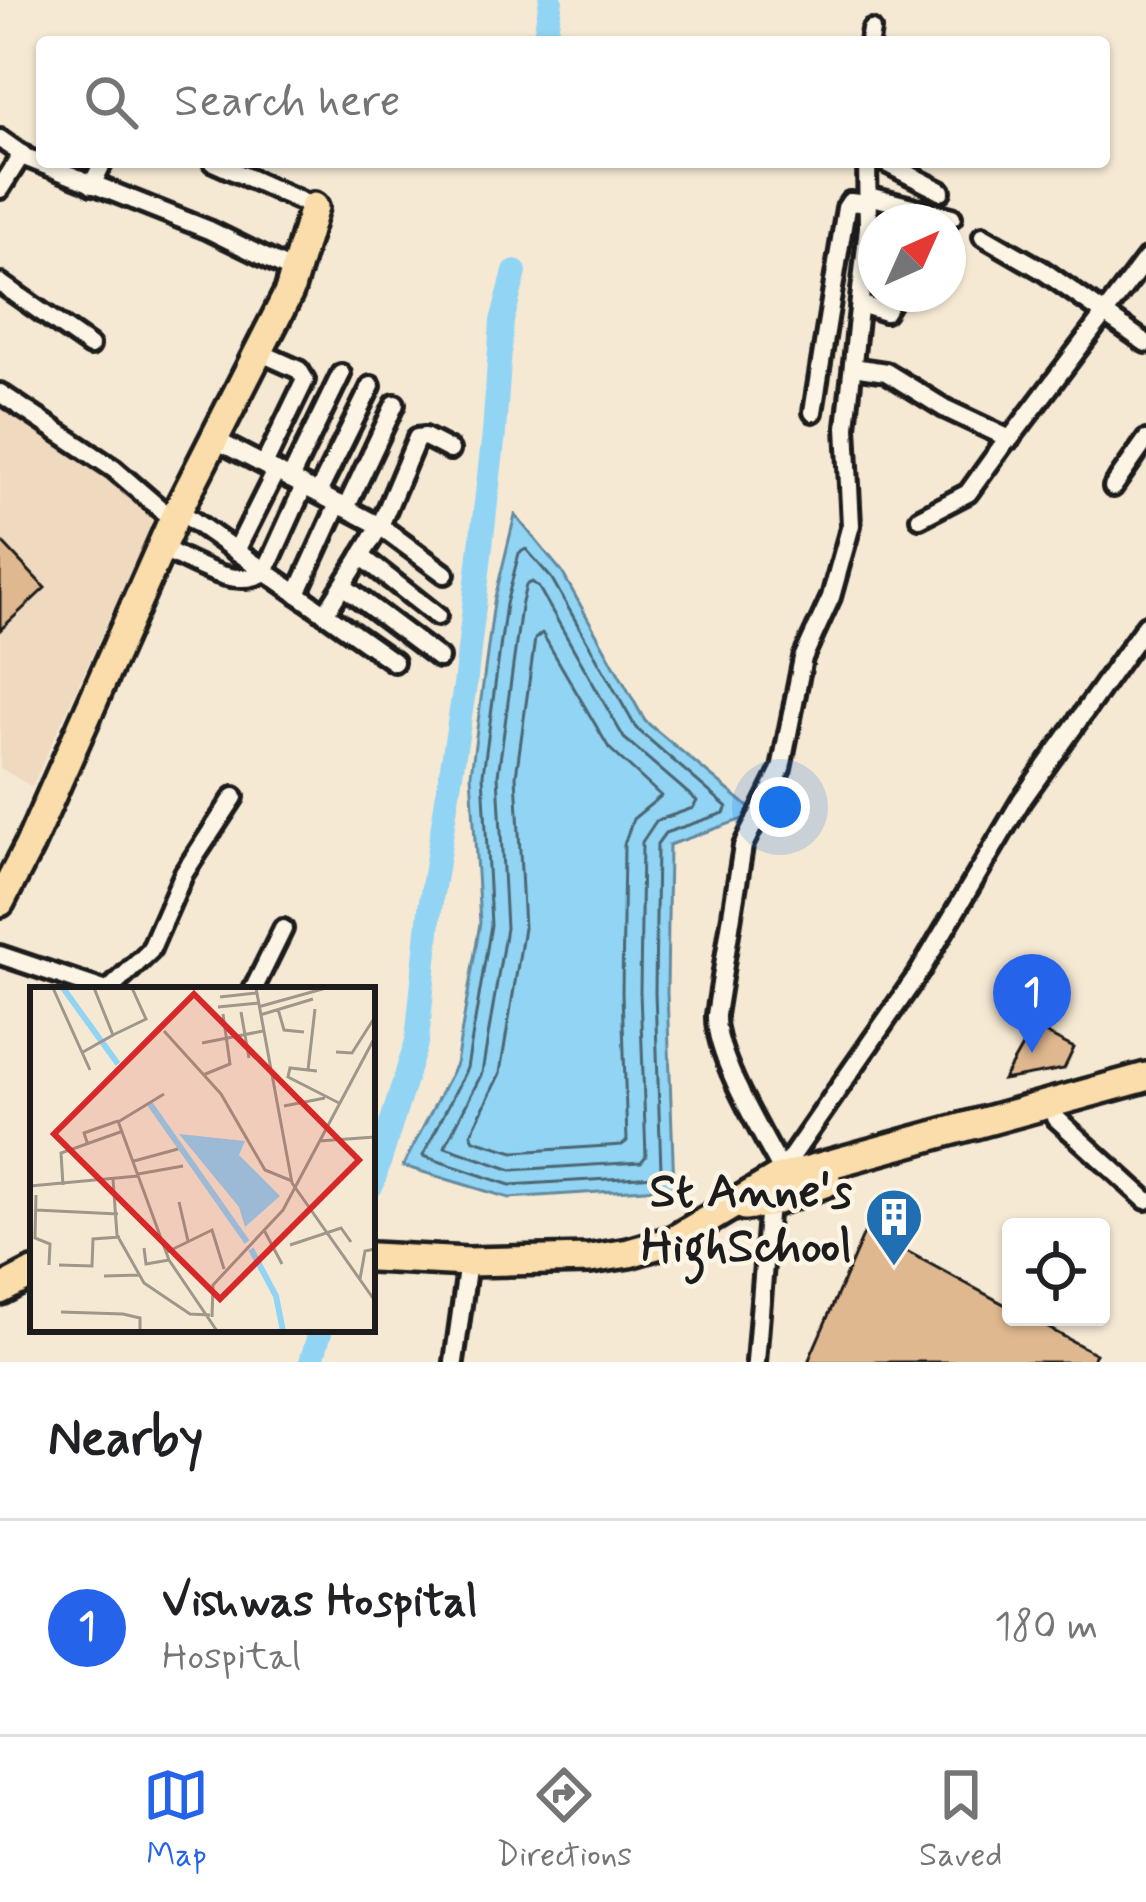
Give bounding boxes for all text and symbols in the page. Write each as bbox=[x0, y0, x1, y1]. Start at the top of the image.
search box bbox=[36, 36, 1110, 168]
icon: search bbox=[78, 69, 144, 135]
text: Search here bbox=[174, 73, 401, 132]
north arrow bbox=[858, 204, 966, 312]
your location bbox=[750, 777, 810, 837]
pin: 1 bbox=[993, 954, 1071, 1053]
inset map bbox=[30, 987, 375, 1332]
place label: St Anne's HighSchool bbox=[641, 1161, 853, 1285]
building icon: St Anne's HighSchool bbox=[863, 1186, 925, 1268]
map controls bbox=[1002, 1218, 1110, 1326]
button: locate bbox=[1002, 1218, 1110, 1326]
text: Nearby bbox=[48, 1407, 203, 1473]
text: Vishwas Hospital bbox=[162, 1573, 478, 1632]
text: 1 bbox=[78, 1602, 96, 1653]
text: 180 m bbox=[994, 1602, 1098, 1653]
text: Hospital bbox=[162, 1632, 301, 1683]
tab: Map bbox=[143, 1762, 209, 1878]
tab: Directions bbox=[496, 1762, 632, 1878]
tab: Saved bbox=[919, 1762, 1003, 1878]

